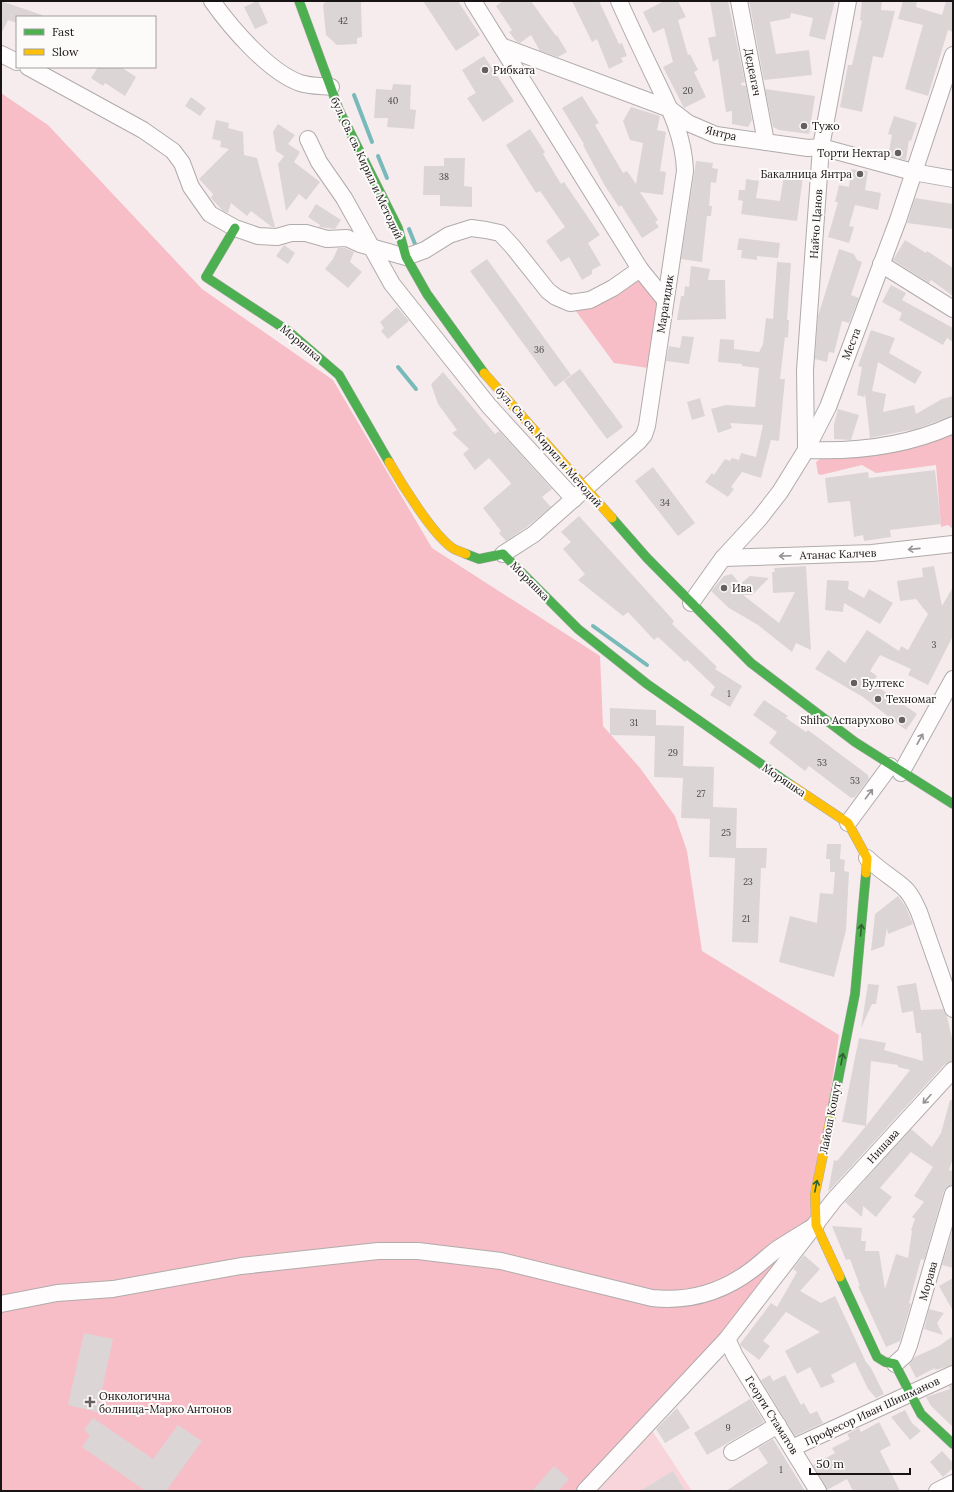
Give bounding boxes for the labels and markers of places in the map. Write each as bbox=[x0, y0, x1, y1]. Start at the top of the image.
place label: Рибката bbox=[493, 63, 536, 77]
marker: Рибката bbox=[480, 65, 490, 75]
place label: Тужо bbox=[812, 119, 840, 133]
marker: Тужо bbox=[799, 121, 809, 131]
place label: Торти Нектар bbox=[817, 146, 890, 160]
marker: Торти Нектар bbox=[893, 148, 903, 158]
place label: Бакалница Янтра bbox=[760, 167, 852, 181]
marker: Бакалница Янтра bbox=[855, 169, 865, 179]
place label: Ива bbox=[732, 581, 752, 595]
marker: Ива bbox=[719, 583, 729, 593]
place label: Бултекс bbox=[862, 676, 904, 690]
marker: Бултекс bbox=[849, 678, 859, 688]
place label: Техномаг bbox=[886, 692, 936, 706]
marker: Техномаг bbox=[873, 694, 883, 704]
place label: Shiho Аспарухово bbox=[800, 713, 894, 727]
marker: Shiho Аспарухово bbox=[897, 715, 907, 725]
place label: Онкологична болница-Марко Антонов bbox=[99, 1389, 232, 1416]
marker: Онкологична болница-Марко Антонов bbox=[84, 1396, 96, 1408]

